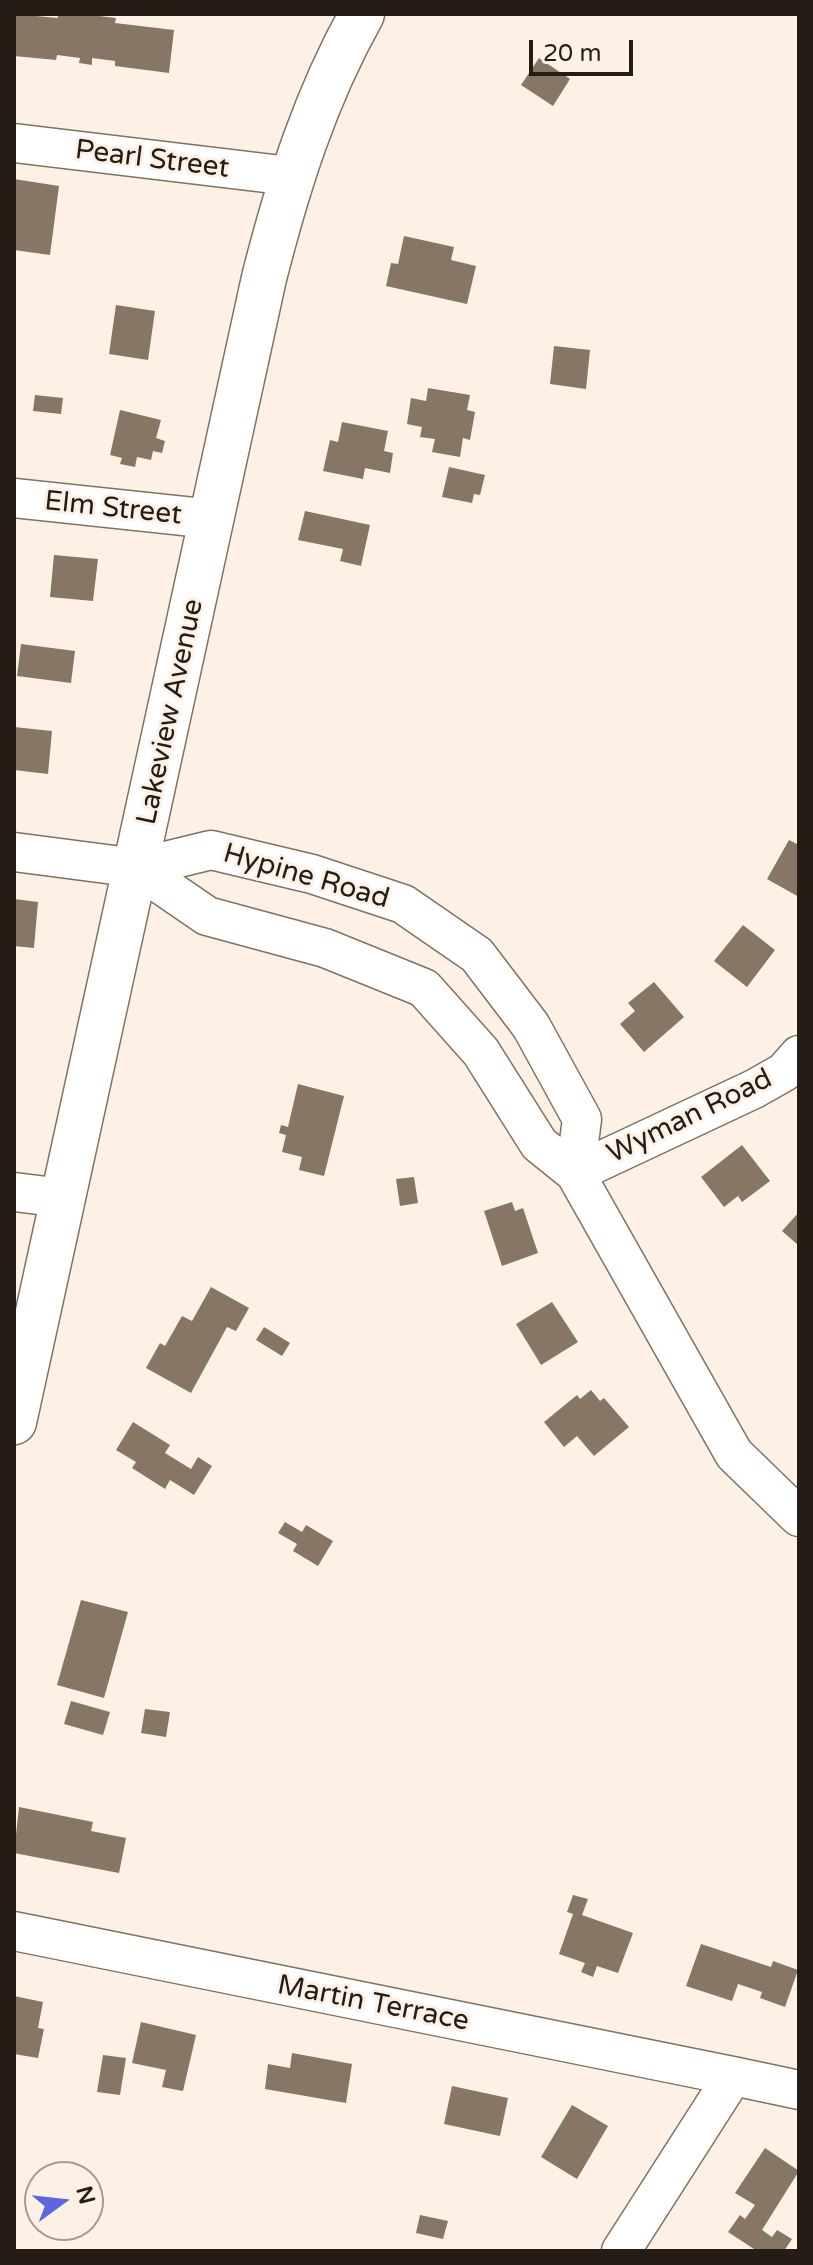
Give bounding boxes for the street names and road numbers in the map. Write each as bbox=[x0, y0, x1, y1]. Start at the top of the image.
street label: Pearl Street bbox=[73, 134, 231, 186]
street label: Elm Street bbox=[43, 485, 183, 533]
street label: Lakeview Avenue bbox=[131, 596, 211, 828]
street label: Hypine Road bbox=[219, 837, 393, 917]
street label: Wyman Road bbox=[602, 1063, 778, 1171]
street label: Martin Terrace bbox=[274, 1969, 472, 2039]

